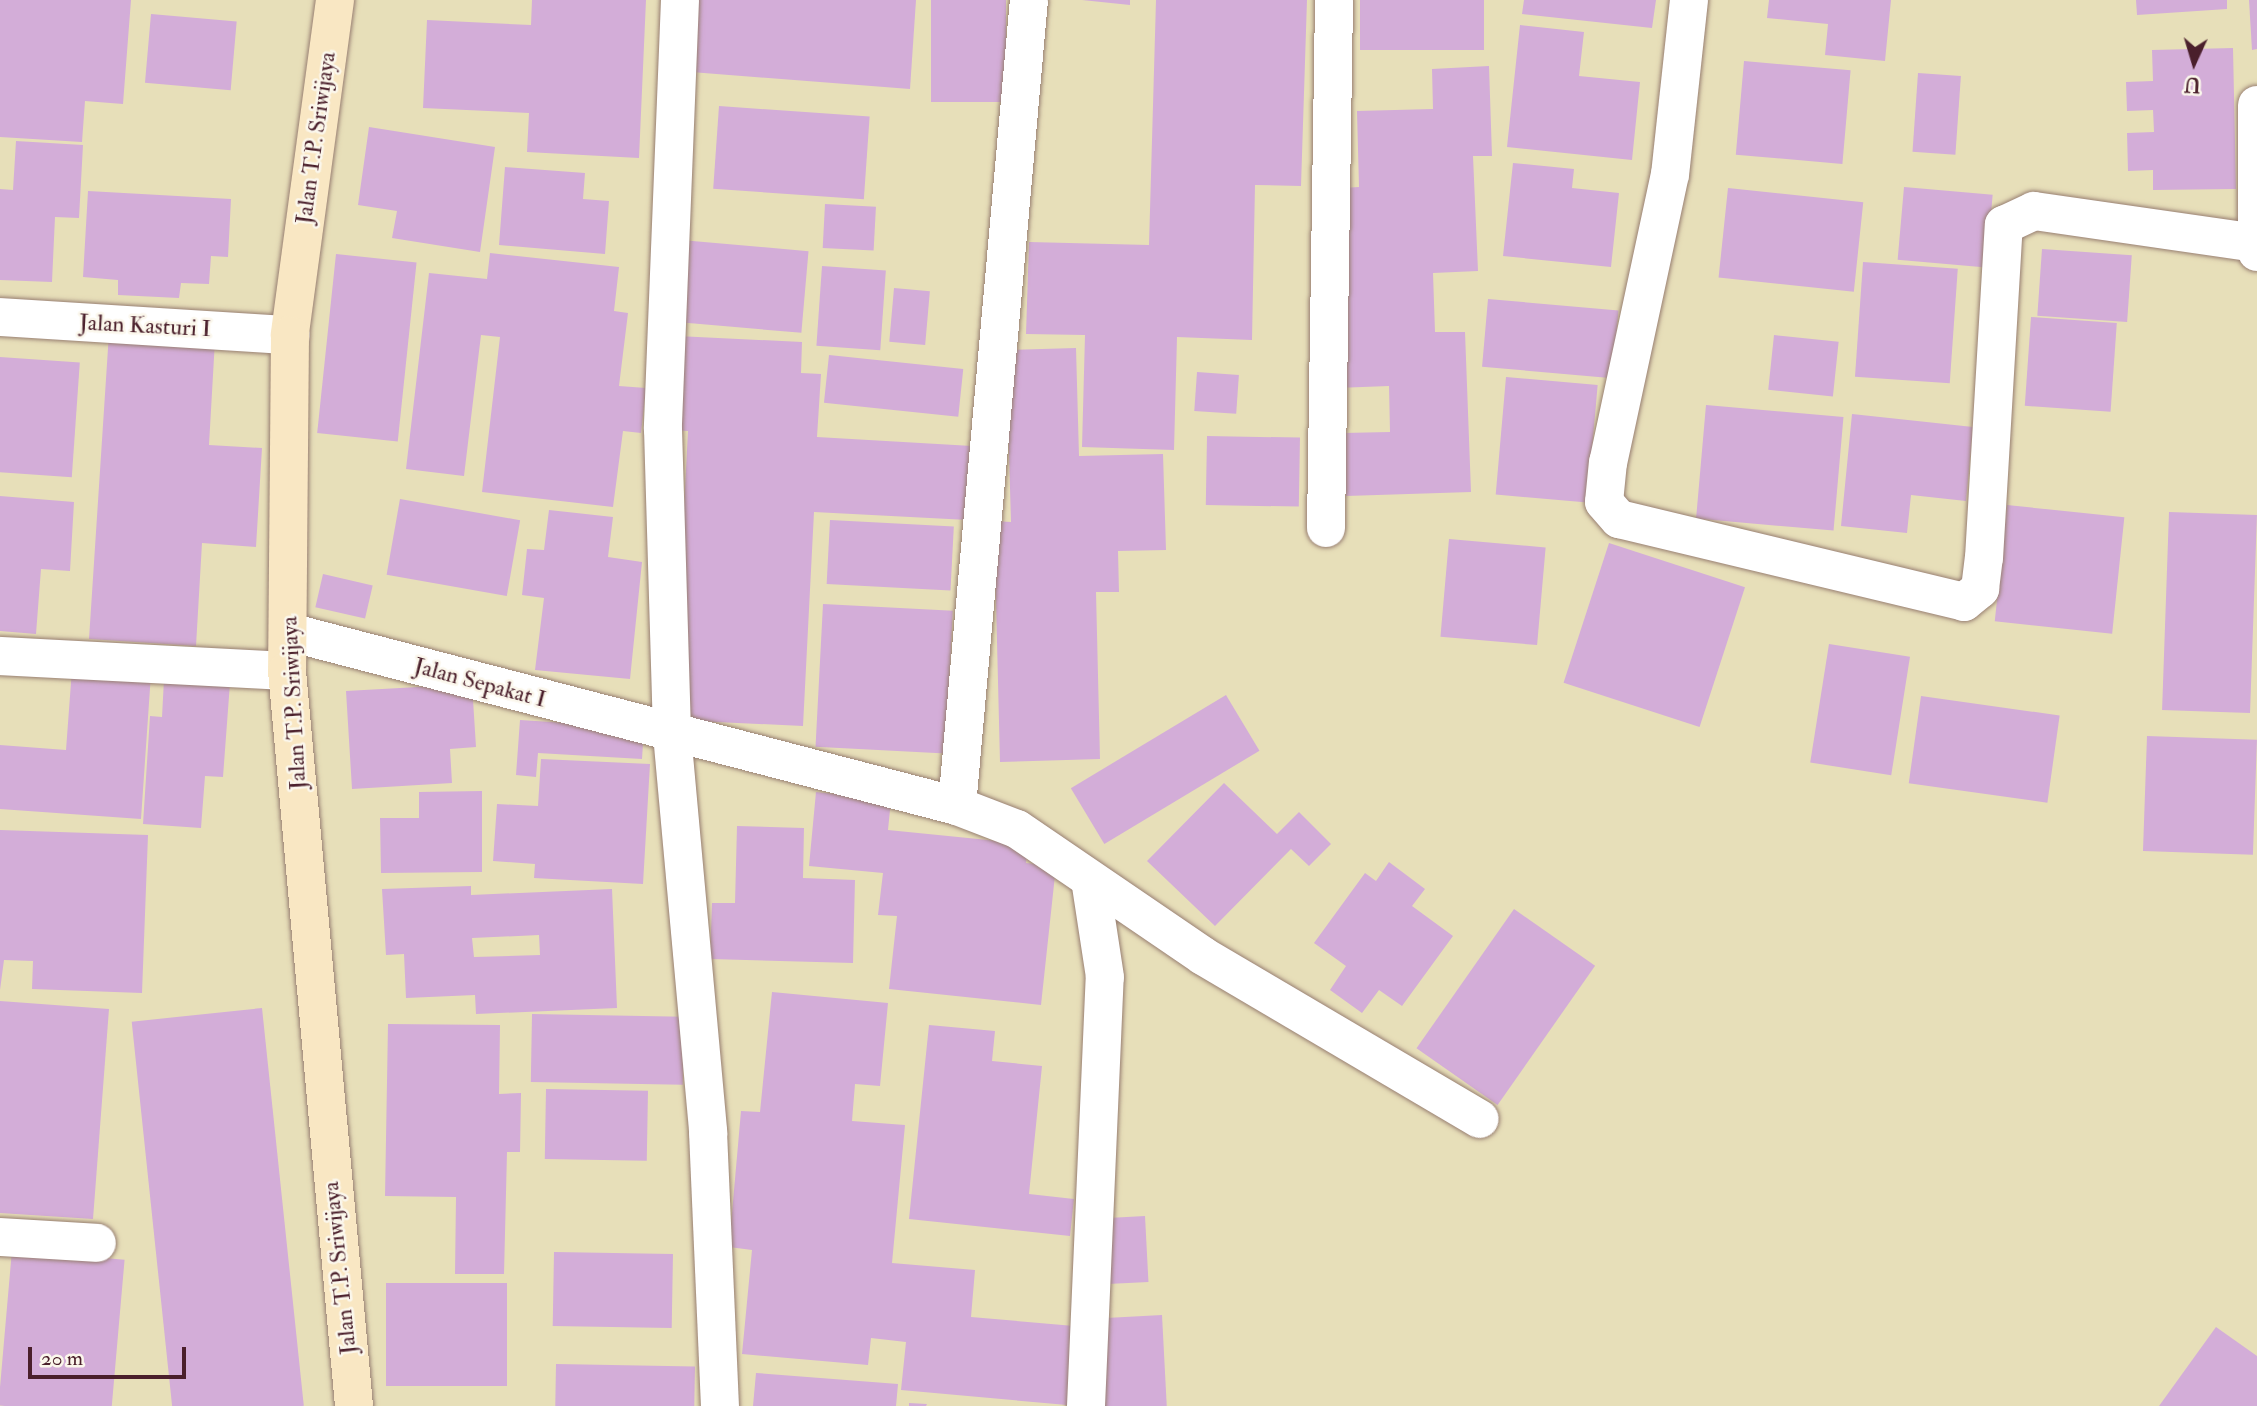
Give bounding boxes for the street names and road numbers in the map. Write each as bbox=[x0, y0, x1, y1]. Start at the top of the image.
street label: Jalan T.P. Sriwijaya bbox=[290, 50, 342, 226]
street label: Jalan Kasturi I bbox=[78, 309, 212, 343]
street label: Jalan T.P. Sriwijaya bbox=[276, 615, 312, 791]
street label: Jalan Sepakat I bbox=[411, 652, 549, 714]
street label: Jalan T.P. Sriwijaya bbox=[317, 1180, 363, 1356]

